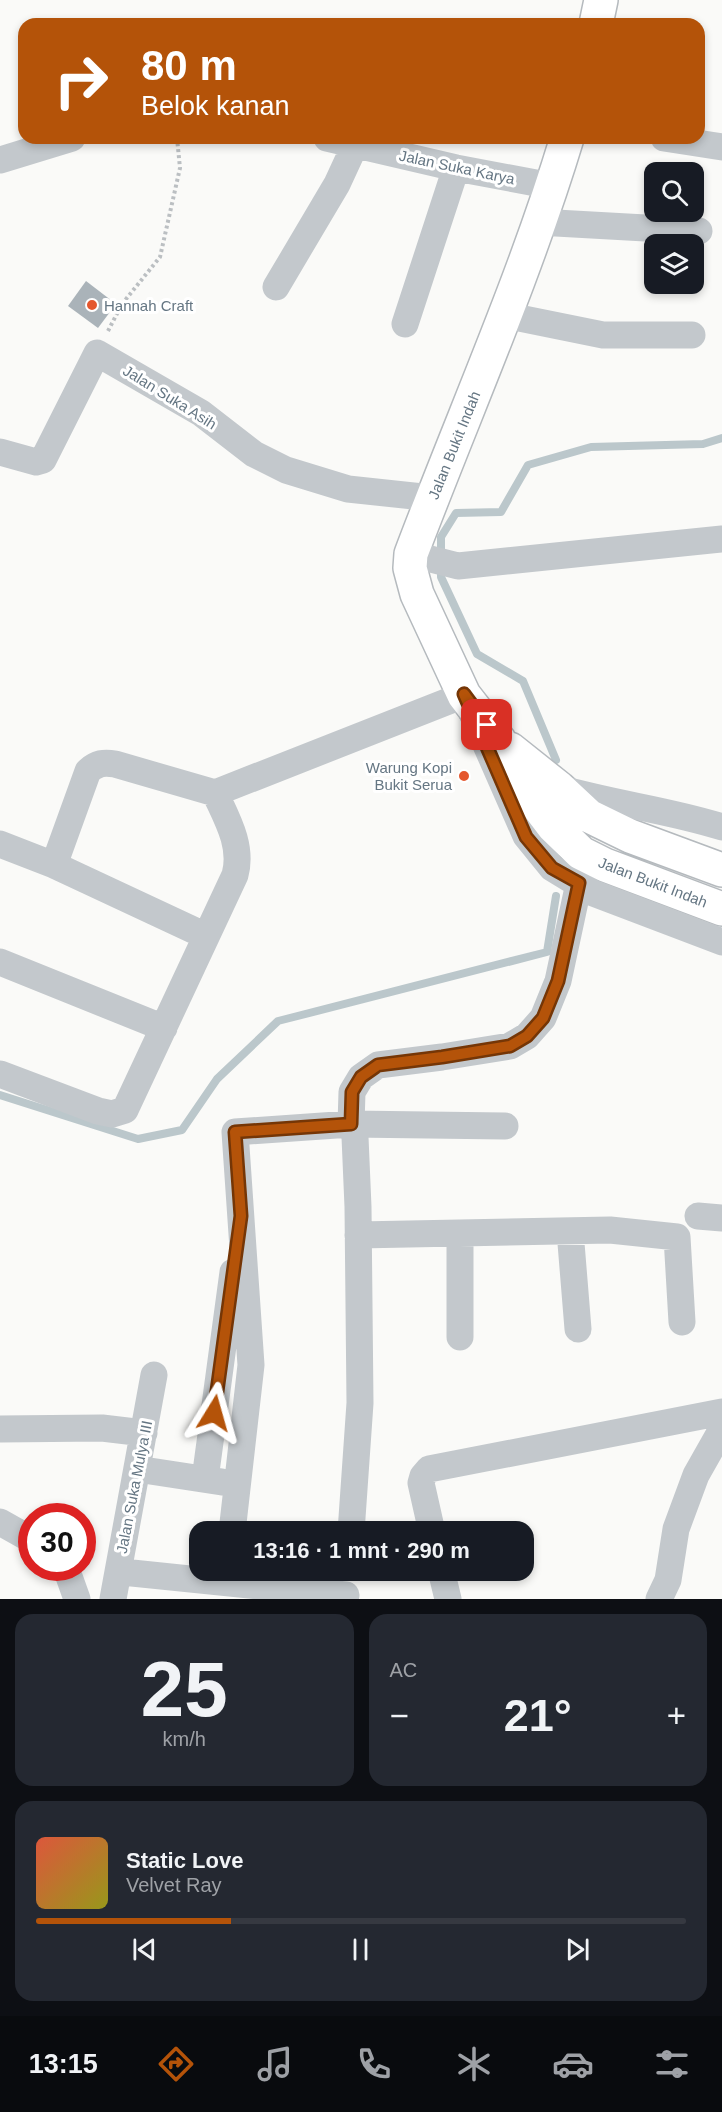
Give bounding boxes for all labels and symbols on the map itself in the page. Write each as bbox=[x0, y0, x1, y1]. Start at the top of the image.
street label: Jalan Suka Karya bbox=[398, 146, 517, 188]
place label: Hannah Craft bbox=[104, 297, 194, 314]
marker: Hannah Craft bbox=[85, 298, 99, 312]
street label: Jalan Suka Asih bbox=[120, 362, 220, 432]
street label: Jalan Bukit Indah bbox=[425, 388, 483, 502]
pin bbox=[461, 699, 512, 750]
place label: Warung Kopi Bukit Serua bbox=[366, 759, 453, 793]
marker: Warung Kopi Bukit Serua bbox=[457, 769, 471, 783]
street label: Jalan Bukit Indah bbox=[596, 853, 710, 911]
position arrow bbox=[182, 1381, 246, 1445]
street label: Jalan Suka Mulya III bbox=[113, 1419, 155, 1555]
speed limit sign: 30 bbox=[18, 1503, 96, 1581]

